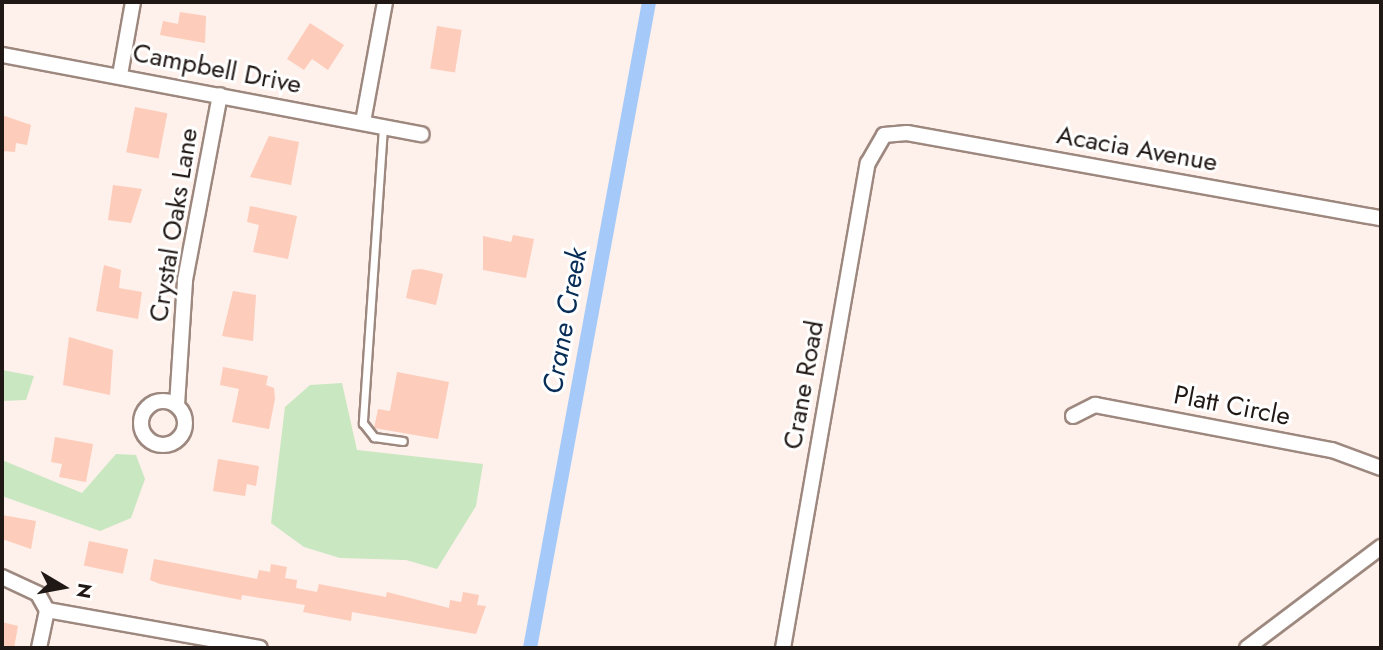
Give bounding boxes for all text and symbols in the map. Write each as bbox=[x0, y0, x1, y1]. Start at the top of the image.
street label: Campbell Drive bbox=[130, 37, 304, 101]
street label: Acacia Avenue bbox=[1054, 120, 1220, 178]
street label: Crystal Oaks Lane bbox=[143, 126, 205, 324]
water label: Crane Creek bbox=[536, 245, 594, 397]
street label: Crane Road bbox=[777, 318, 831, 452]
street label: Platt Circle bbox=[1171, 379, 1293, 433]
north arrow bbox=[28, 552, 98, 622]
text: N bbox=[70, 581, 99, 601]

